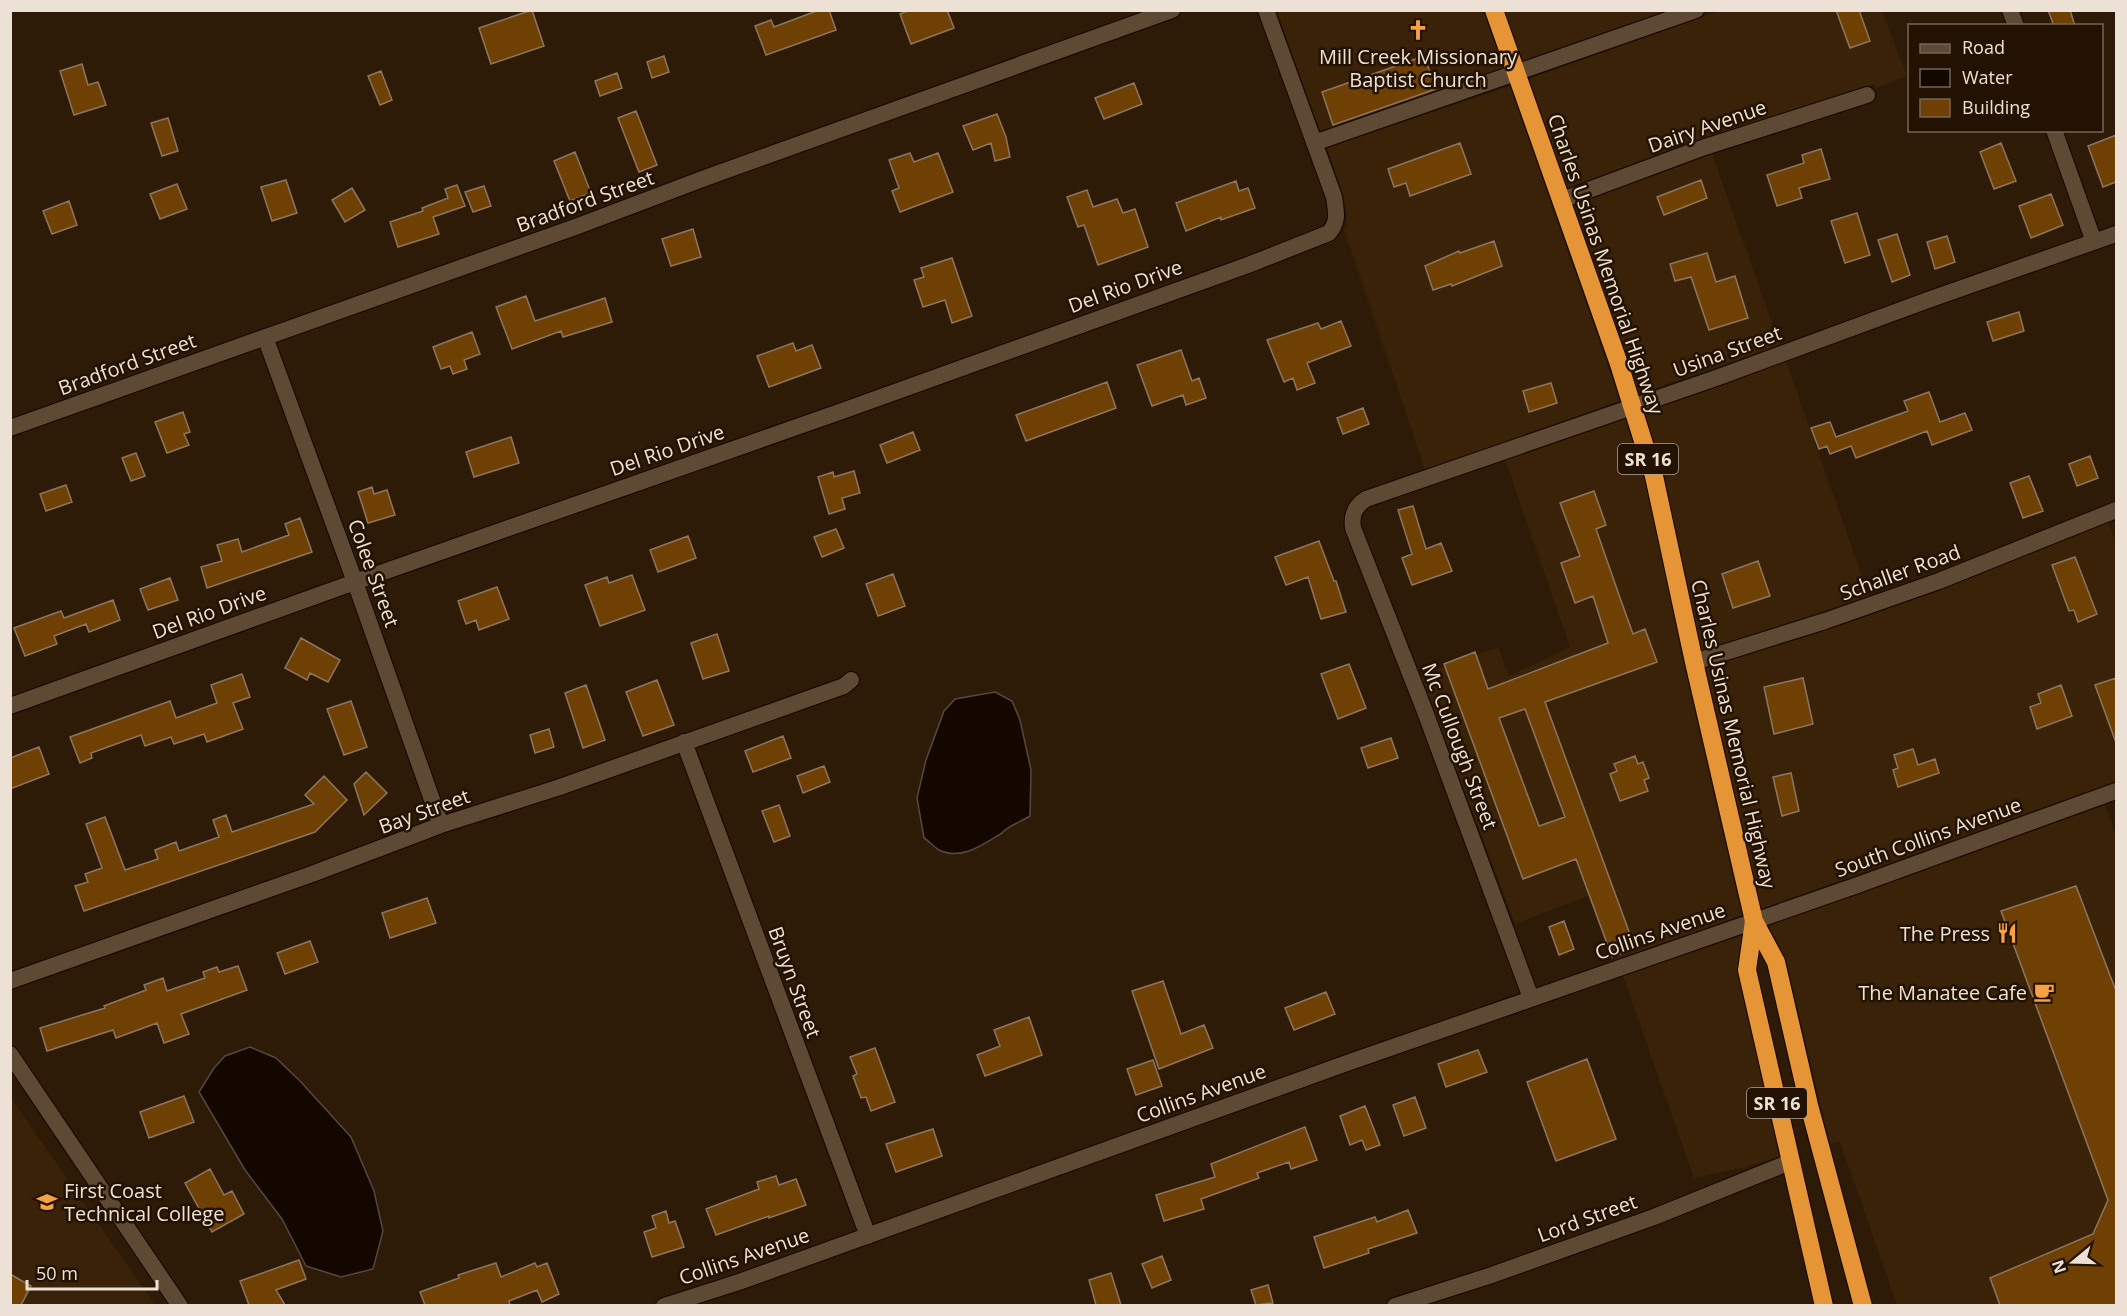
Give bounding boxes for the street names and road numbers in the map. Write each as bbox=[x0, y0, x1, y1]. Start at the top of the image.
street label: Dairy Avenue bbox=[1644, 93, 1770, 159]
street label: Charles Usinas Memorial Highway bbox=[1542, 110, 1671, 419]
street label: Bradford Street bbox=[512, 164, 658, 238]
street label: Del Rio Drive bbox=[1064, 253, 1186, 319]
street label: Usina Street bbox=[1669, 319, 1785, 383]
street label: Bradford Street bbox=[54, 327, 200, 401]
street label: Del Rio Drive bbox=[606, 418, 728, 482]
road number: SR 16 bbox=[1618, 444, 1678, 474]
street label: Colee Street bbox=[342, 515, 406, 631]
street label: Schaller Road bbox=[1836, 538, 1964, 606]
street label: Charles Usinas Memorial Highway bbox=[1685, 577, 1783, 892]
street label: Del Rio Drive bbox=[148, 579, 270, 645]
street label: Mc Cullough Street bbox=[1416, 659, 1504, 833]
street label: Bay Street bbox=[375, 782, 473, 840]
street label: South Collins Avenue bbox=[1831, 791, 2025, 883]
street label: Collins Avenue bbox=[1591, 896, 1729, 966]
street label: Bruyn Street bbox=[762, 923, 828, 1041]
street label: Collins Avenue bbox=[1132, 1057, 1270, 1129]
road number: SR 16 bbox=[1747, 1088, 1807, 1118]
street label: Lord Street bbox=[1534, 1188, 1640, 1248]
street label: Collins Avenue bbox=[675, 1221, 813, 1291]

